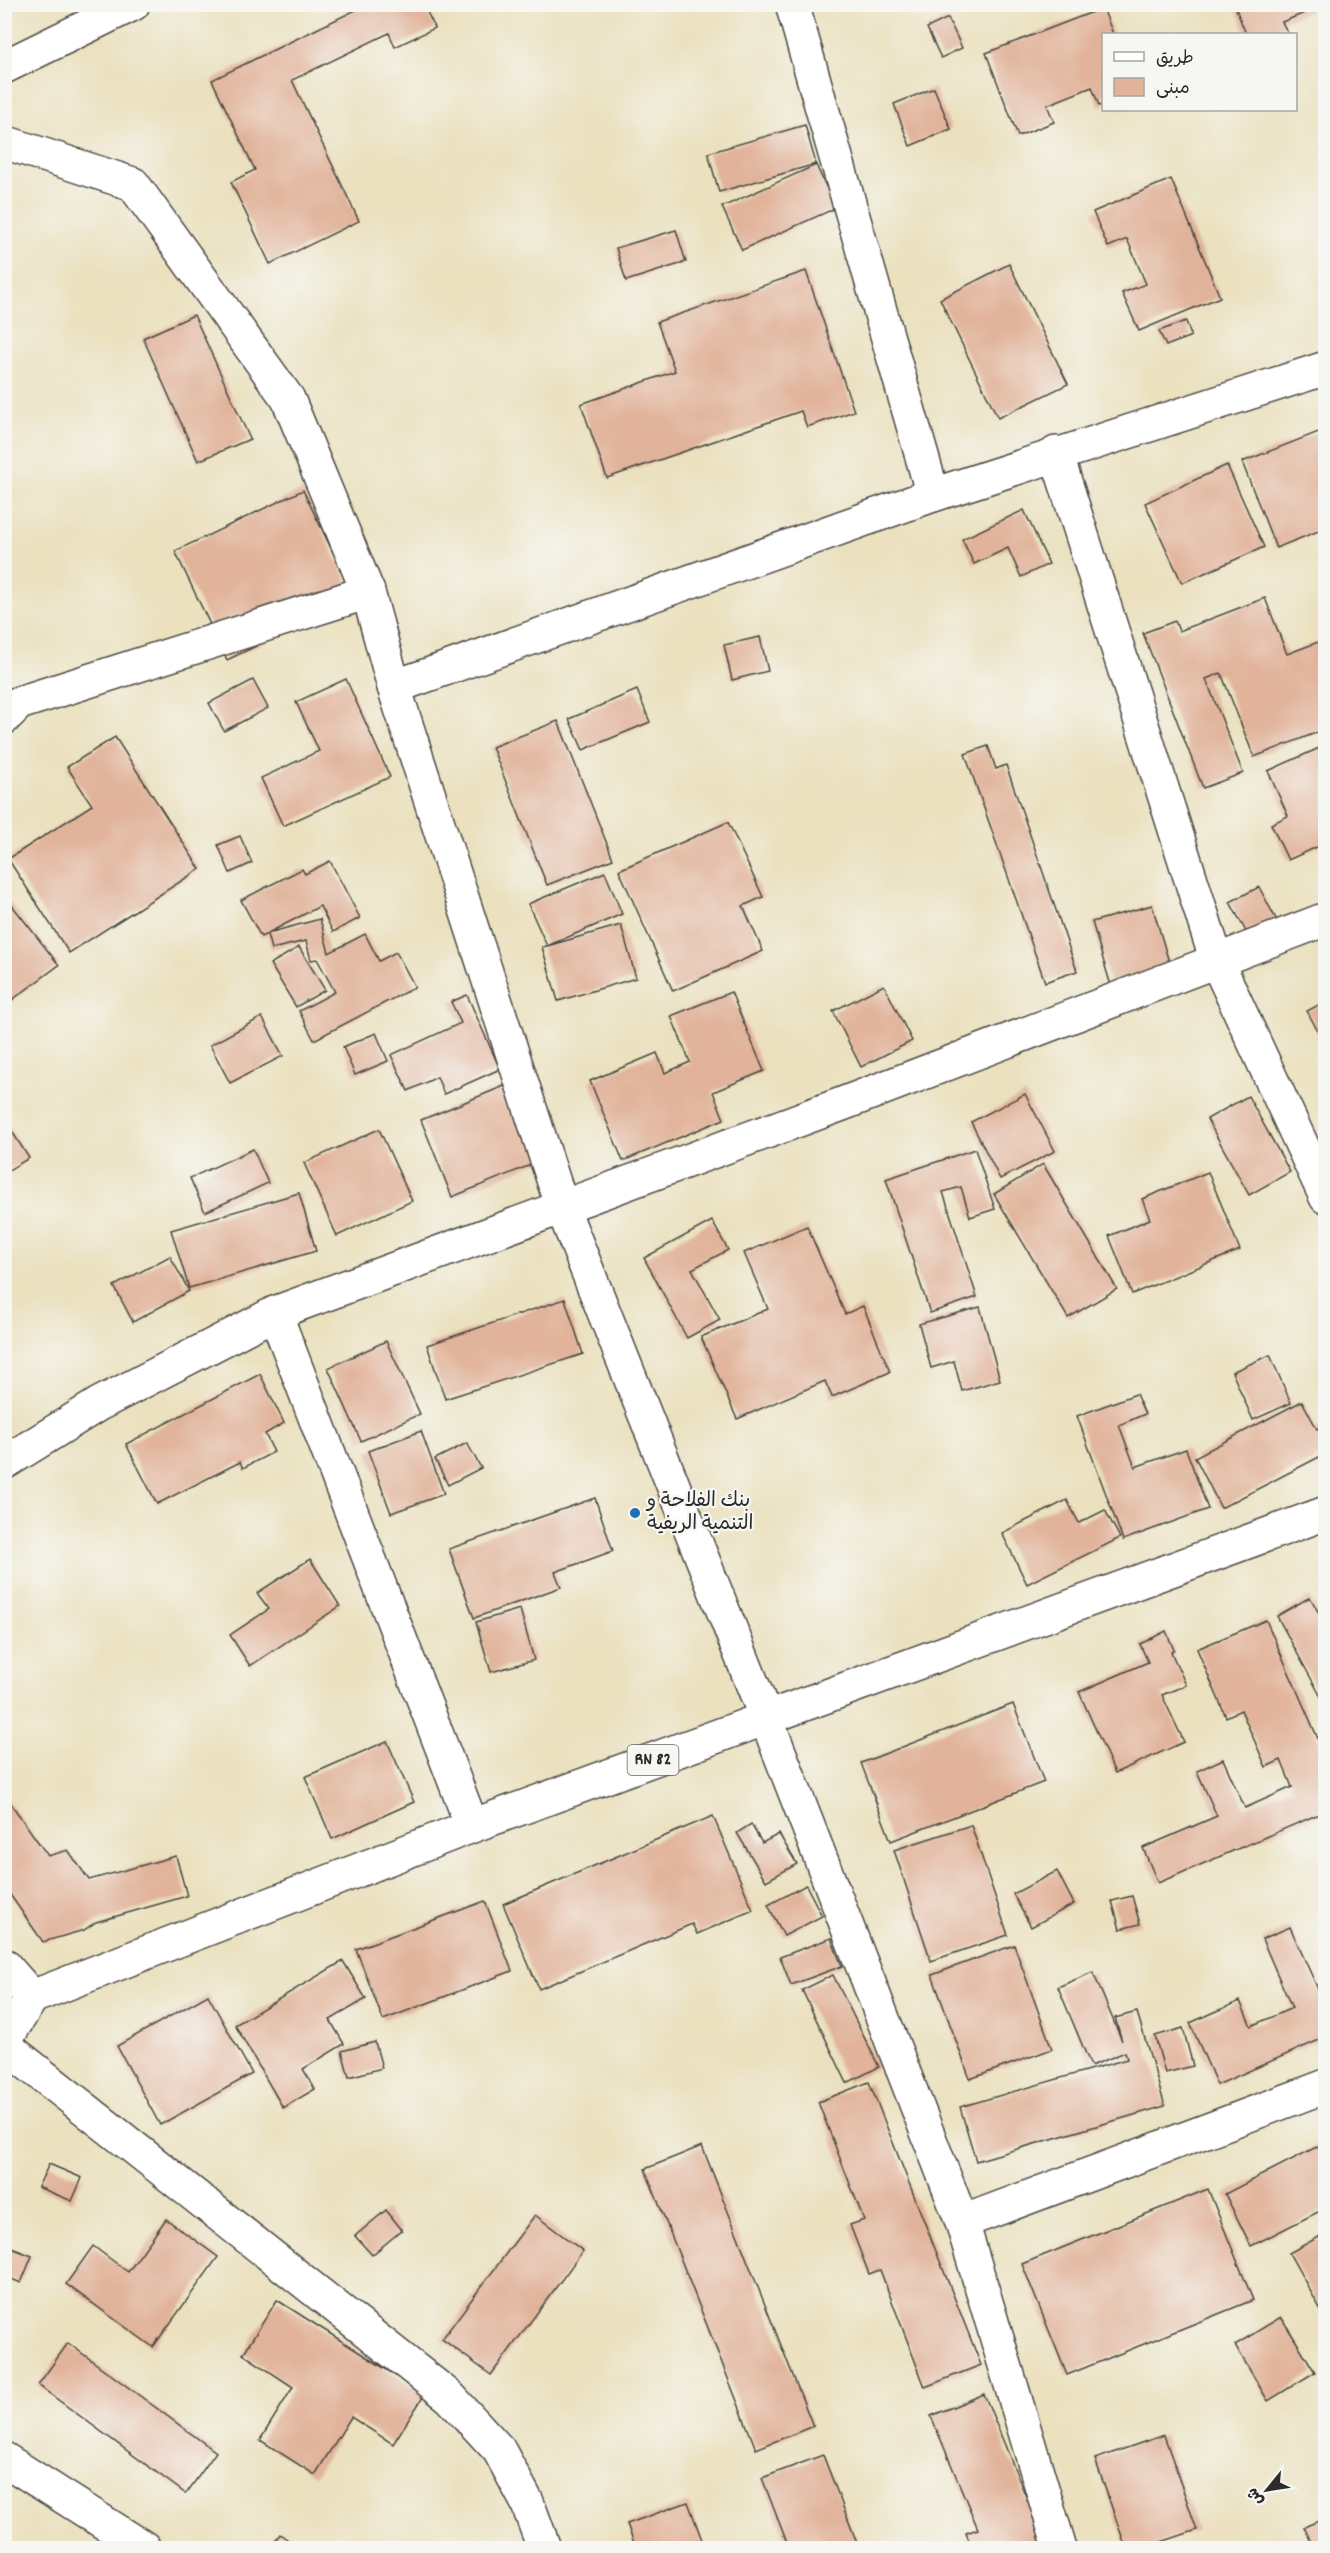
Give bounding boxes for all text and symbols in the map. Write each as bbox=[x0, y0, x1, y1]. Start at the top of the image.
legend bbox=[1102, 33, 1297, 111]
text: طريق bbox=[1156, 47, 1194, 72]
text: مبنى bbox=[1156, 77, 1190, 102]
place label: بنك الفلاحة و التنمية الريفية bbox=[645, 1488, 753, 1539]
marker: بنك الفلاحة و التنمية الريفية bbox=[628, 1506, 642, 1520]
road number: RN 82 bbox=[628, 1745, 678, 1775]
north arrow bbox=[1237, 2460, 1297, 2520]
text: ش bbox=[1242, 2483, 1271, 2510]

